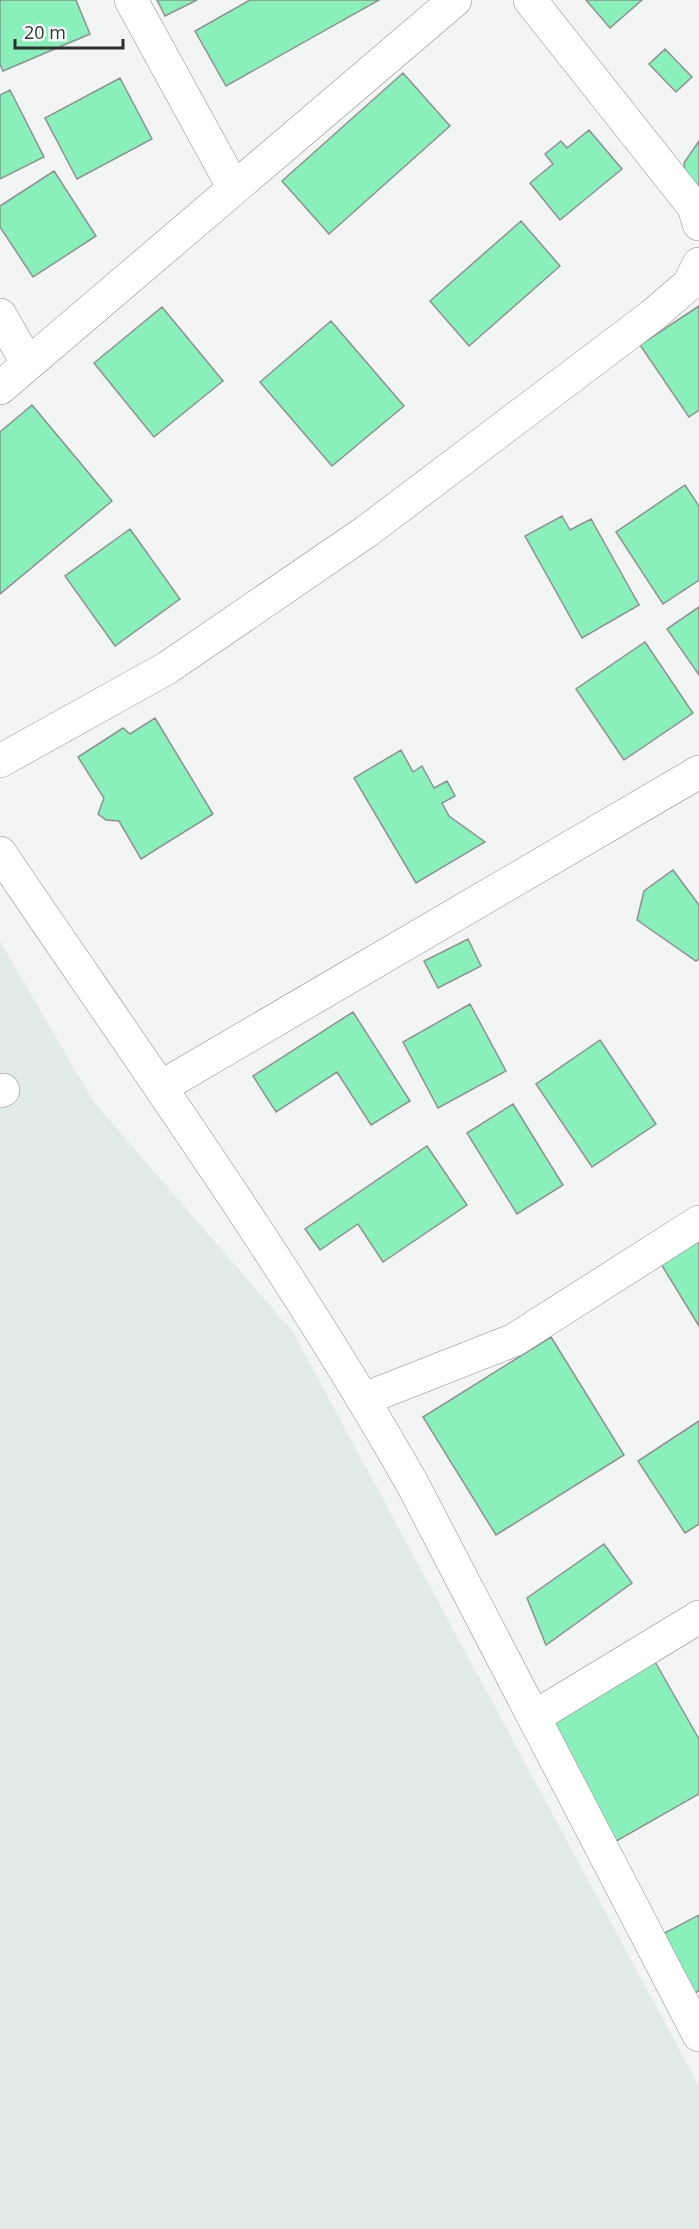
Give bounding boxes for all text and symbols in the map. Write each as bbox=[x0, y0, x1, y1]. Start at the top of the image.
scale bar bbox=[15, 12, 123, 50]
text: 20 m bbox=[24, 20, 66, 44]

